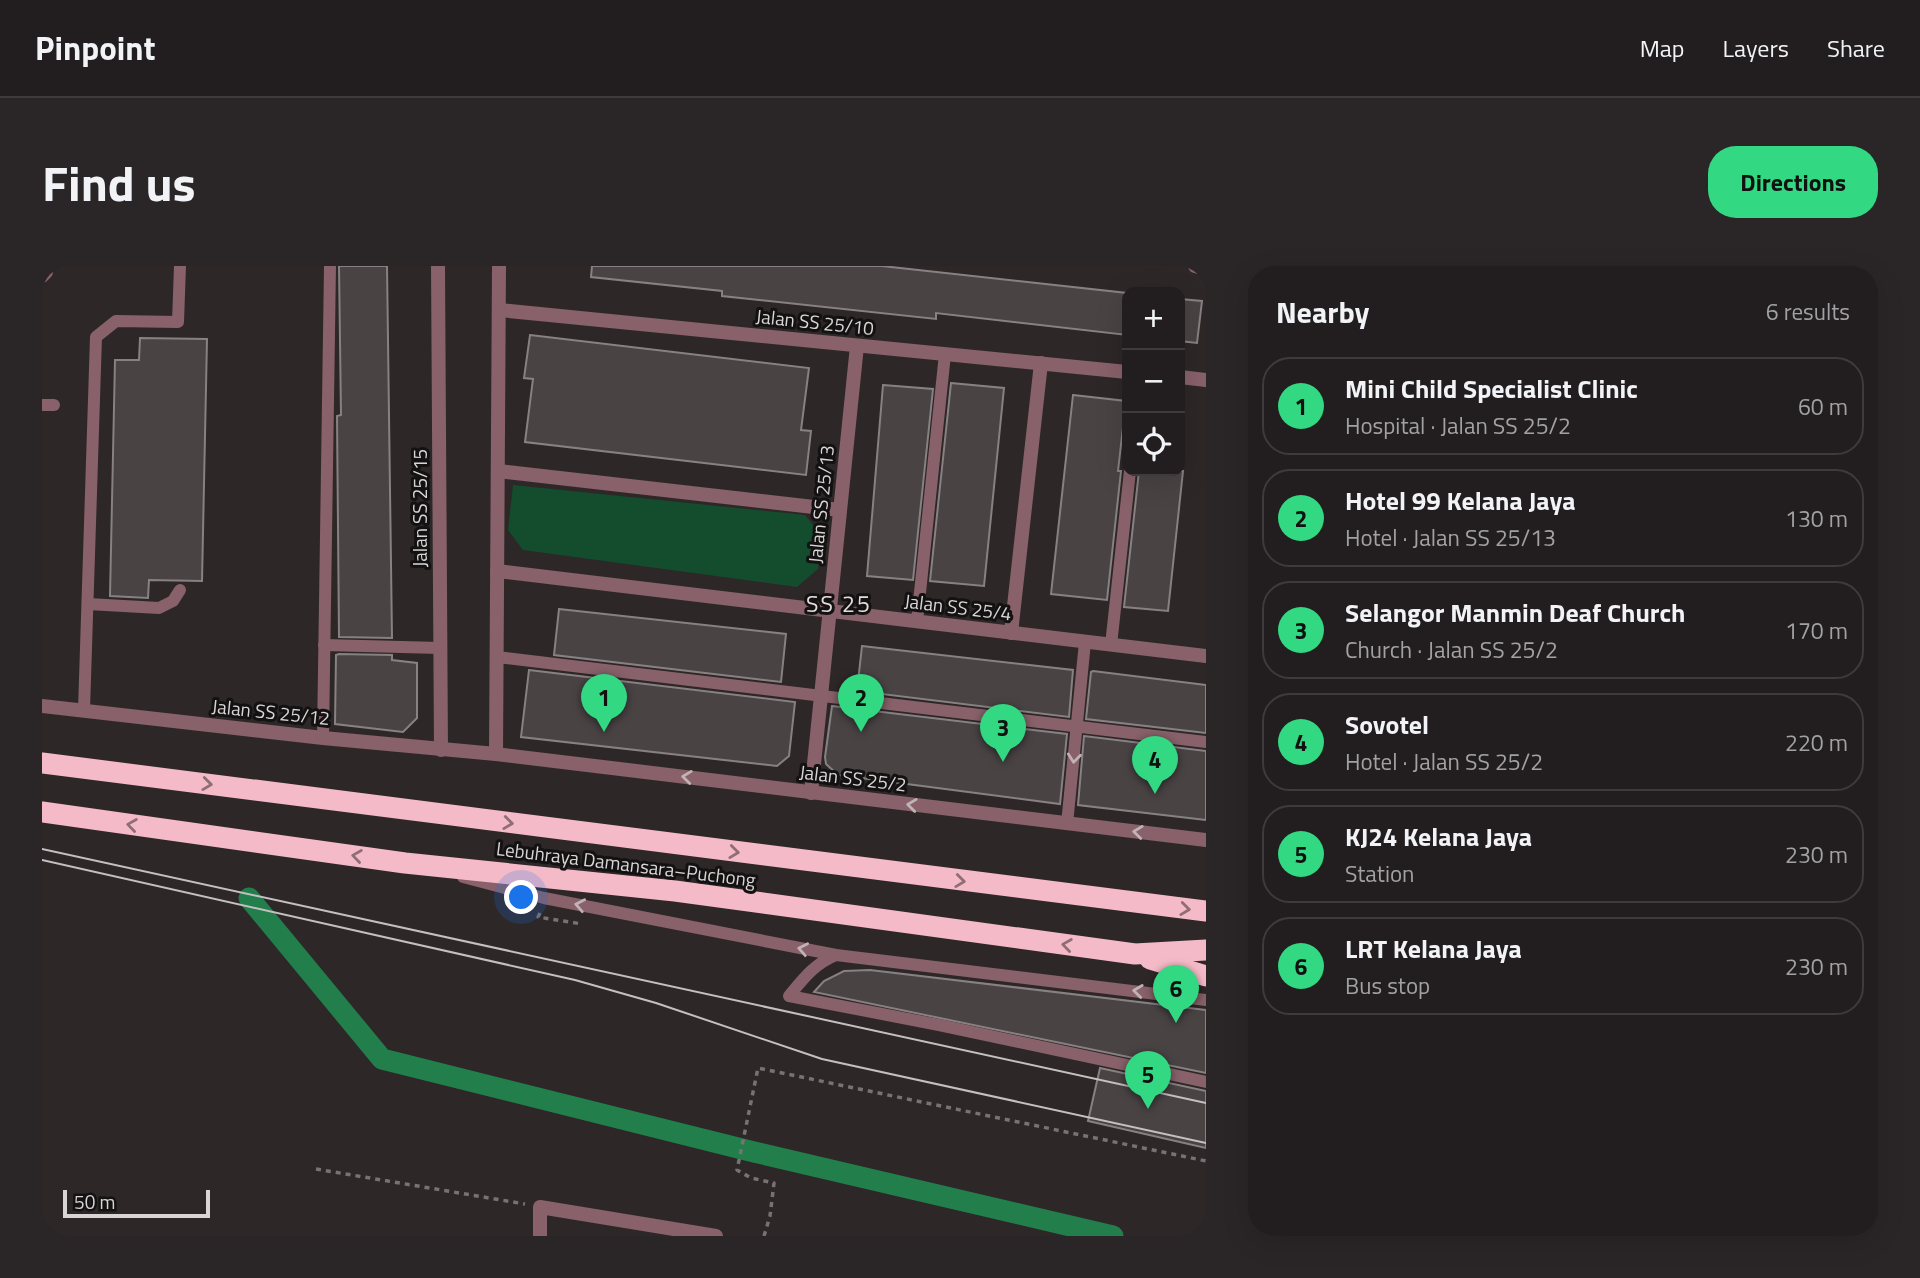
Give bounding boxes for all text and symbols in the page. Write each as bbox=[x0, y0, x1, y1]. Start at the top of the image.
text: Pinpoint bbox=[35, 23, 155, 73]
text: Map bbox=[1640, 30, 1685, 66]
text: Layers bbox=[1723, 30, 1789, 66]
text: Share bbox=[1827, 30, 1885, 66]
text: Find us bbox=[42, 145, 196, 220]
button: Directions bbox=[1708, 146, 1878, 218]
map controls bbox=[1122, 287, 1185, 476]
button: + bbox=[1122, 287, 1185, 350]
text: Nearby bbox=[1276, 289, 1369, 335]
text: 6 results bbox=[1766, 294, 1850, 329]
street label: Jalan SS 25/10 bbox=[755, 301, 875, 342]
button: − bbox=[1122, 350, 1185, 413]
text: Mini Child Specialist Clinic bbox=[1345, 369, 1638, 408]
text: 1 bbox=[1295, 389, 1307, 424]
text: 60 m bbox=[1798, 389, 1848, 424]
text: Hospital · Jalan SS 25/2 bbox=[1345, 408, 1571, 443]
button: locate bbox=[1122, 413, 1185, 476]
street label: Jalan SS 25/13 bbox=[800, 444, 841, 564]
street label: Jalan SS 25/15 bbox=[405, 449, 434, 567]
text: Hotel 99 Kelana Jaya bbox=[1345, 481, 1576, 520]
text: 2 bbox=[1295, 501, 1307, 536]
text: 130 m bbox=[1785, 501, 1848, 536]
text: Hotel · Jalan SS 25/13 bbox=[1345, 520, 1556, 555]
district label: SS 25 bbox=[806, 586, 872, 621]
street label: Jalan SS 25/4 bbox=[903, 586, 1013, 627]
text: Selangor Manmin Deaf Church bbox=[1345, 593, 1685, 632]
text: 3 bbox=[1295, 613, 1307, 648]
text: 170 m bbox=[1785, 613, 1848, 648]
text: Church · Jalan SS 25/2 bbox=[1345, 632, 1558, 667]
pin: 1 bbox=[581, 674, 627, 732]
pin: 2 bbox=[838, 674, 884, 732]
street label: Jalan SS 25/12 bbox=[211, 691, 331, 732]
pin: 3 bbox=[980, 704, 1026, 762]
text: Sovotel bbox=[1345, 705, 1429, 744]
text: 4 bbox=[1295, 725, 1307, 760]
text: 220 m bbox=[1785, 725, 1848, 760]
pin: 4 bbox=[1132, 736, 1178, 794]
text: Hotel · Jalan SS 25/2 bbox=[1345, 744, 1543, 779]
one-way arrow bbox=[1066, 752, 1081, 764]
street label: Jalan SS 25/2 bbox=[798, 757, 908, 798]
one-way arrow bbox=[681, 770, 692, 785]
one-way arrow bbox=[201, 777, 213, 792]
one-way arrow bbox=[906, 798, 917, 813]
one-way arrow bbox=[502, 815, 514, 830]
one-way arrow bbox=[126, 817, 138, 832]
text: KJ24 Kelana Jaya bbox=[1345, 817, 1532, 856]
one-way arrow bbox=[1132, 825, 1143, 840]
street label: Lebuhraya Damansara–Puchong bbox=[495, 833, 758, 894]
text: 5 bbox=[1295, 837, 1307, 872]
text: 230 m bbox=[1785, 837, 1848, 872]
one-way arrow bbox=[728, 844, 740, 859]
one-way arrow bbox=[352, 849, 363, 864]
text: Station bbox=[1345, 856, 1414, 891]
one-way arrow bbox=[954, 873, 965, 888]
your location bbox=[504, 880, 538, 914]
one-way arrow bbox=[574, 898, 586, 913]
one-way arrow bbox=[1179, 901, 1191, 916]
text: LRT Kelana Jaya bbox=[1345, 929, 1522, 968]
one-way arrow bbox=[1062, 938, 1073, 953]
one-way arrow bbox=[797, 942, 809, 957]
text: 6 bbox=[1295, 949, 1307, 984]
text: 230 m bbox=[1785, 949, 1848, 984]
pin: 6 bbox=[1153, 965, 1199, 1023]
text: Bus stop bbox=[1345, 968, 1430, 1003]
one-way arrow bbox=[1132, 984, 1144, 999]
pin: 5 bbox=[1125, 1051, 1171, 1109]
scale bar bbox=[63, 1187, 210, 1219]
text: 50 m bbox=[74, 1187, 115, 1216]

